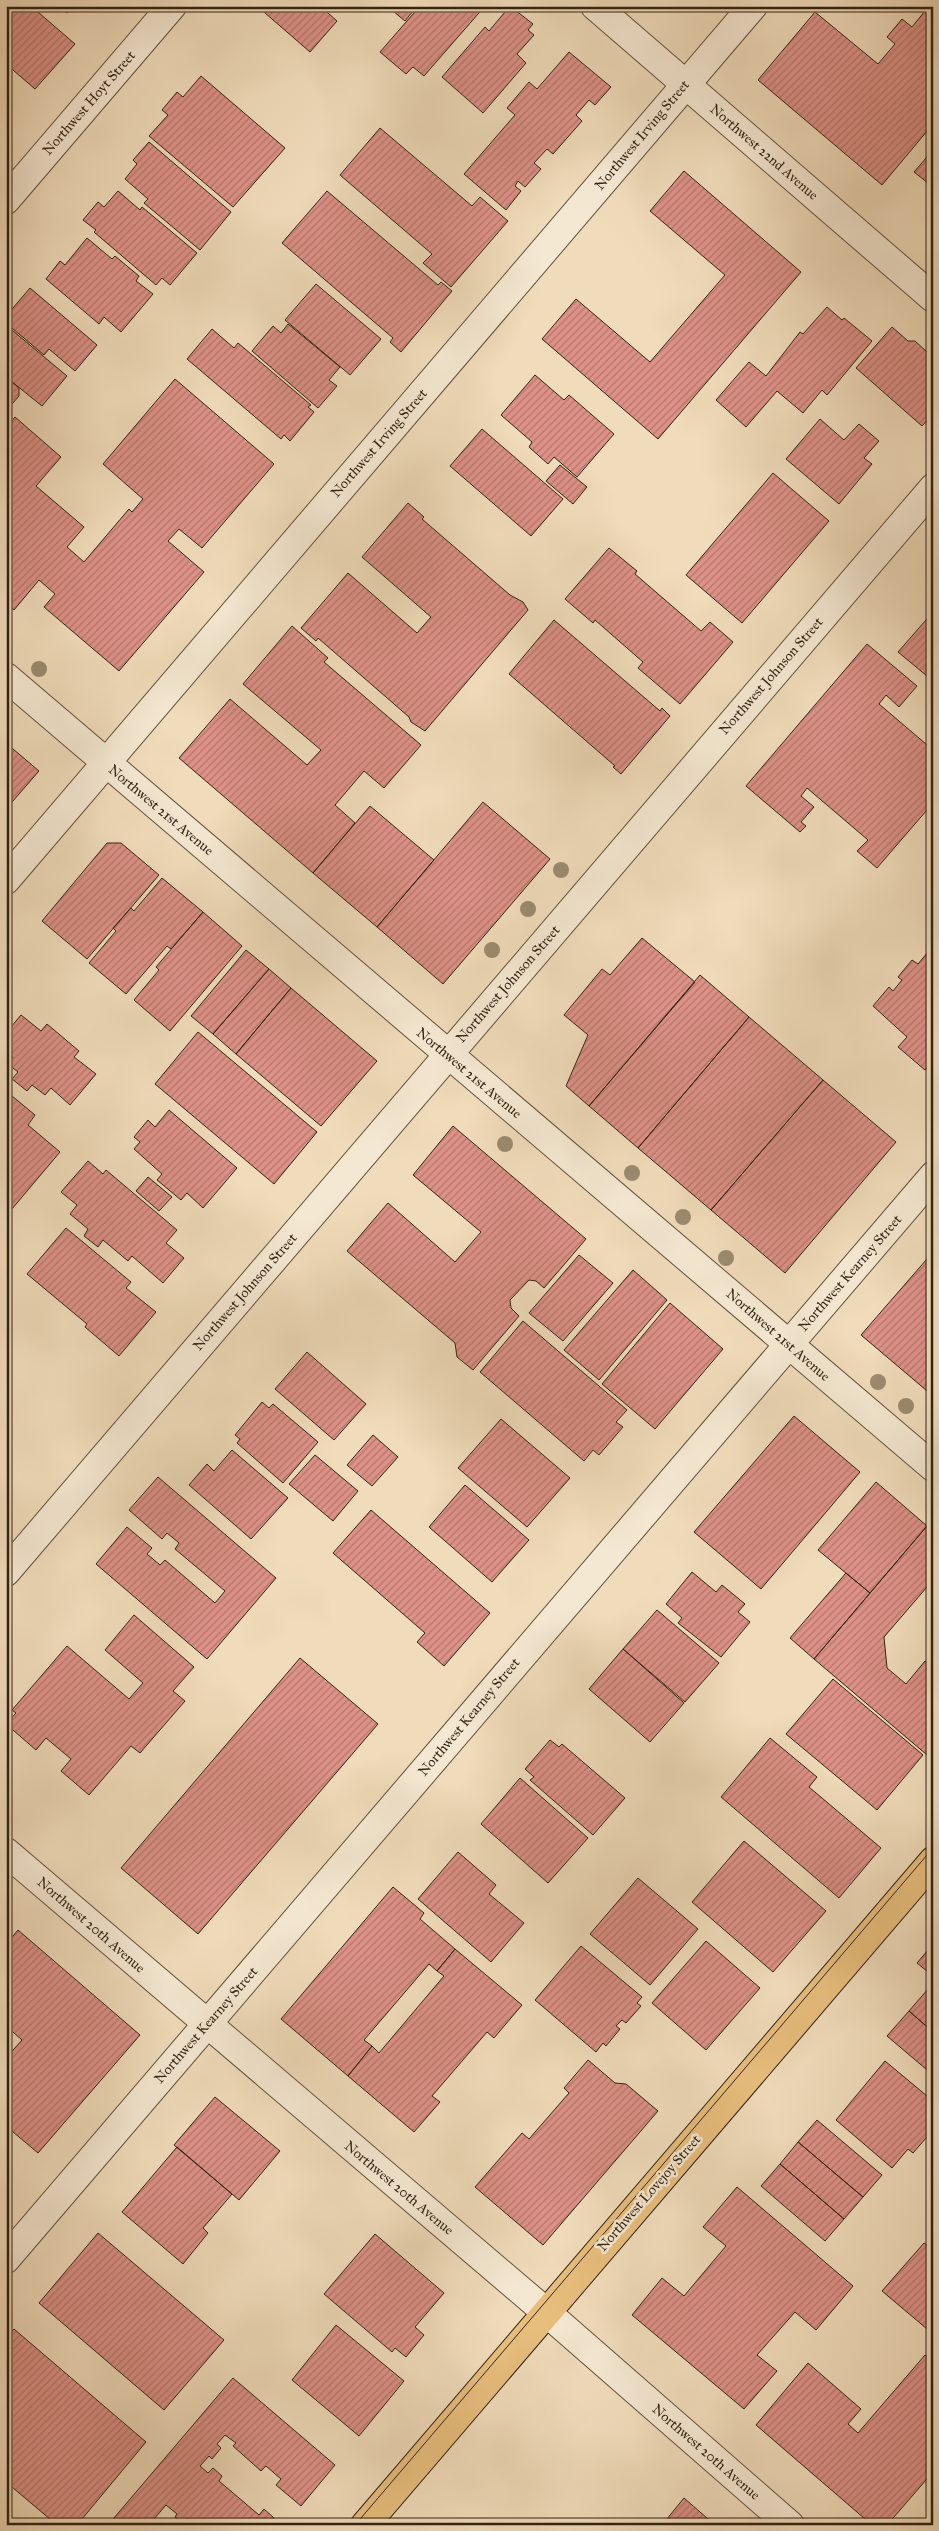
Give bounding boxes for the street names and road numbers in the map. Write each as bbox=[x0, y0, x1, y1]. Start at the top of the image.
street label: Northwest Hoyt Street bbox=[39, 47, 139, 159]
street label: Northwest Irving Street bbox=[591, 76, 693, 194]
street label: Northwest 22nd Avenue bbox=[706, 100, 822, 204]
street label: Northwest Irving Street bbox=[327, 385, 431, 501]
street label: Northwest Johnson Street bbox=[715, 614, 827, 739]
street label: Northwest 21st Avenue bbox=[105, 761, 217, 859]
street label: Northwest Johnson Street bbox=[452, 922, 564, 1047]
street label: Northwest 21st Avenue bbox=[413, 1024, 525, 1122]
street label: Northwest Kearney Street bbox=[795, 1211, 905, 1335]
street label: Northwest Johnson Street bbox=[189, 1230, 301, 1355]
street label: Northwest 21st Avenue bbox=[723, 1285, 834, 1385]
street label: Northwest Kearney Street bbox=[415, 1654, 523, 1780]
street label: Northwest 20th Avenue bbox=[34, 1874, 149, 1977]
street label: Northwest Kearney Street bbox=[151, 1963, 261, 2087]
street label: Northwest Lovejoy Street bbox=[594, 2131, 704, 2255]
street label: Northwest 20th Avenue bbox=[341, 2137, 457, 2239]
street label: Northwest 20th Avenue bbox=[649, 2401, 764, 2504]

